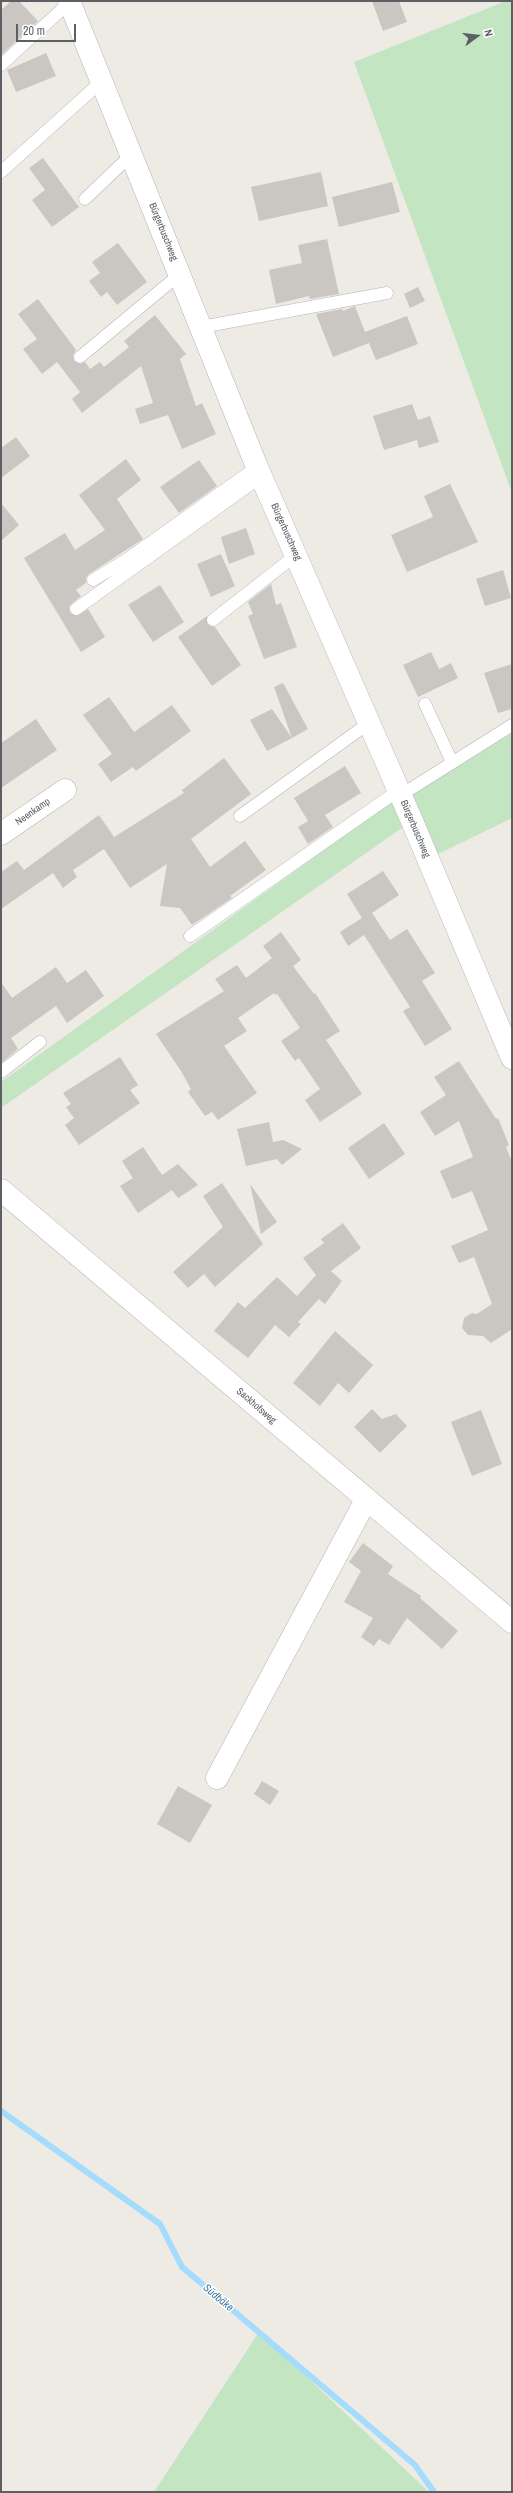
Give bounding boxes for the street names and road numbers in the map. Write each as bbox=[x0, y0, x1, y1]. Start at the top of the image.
street label: Bürgerbuschweg bbox=[146, 201, 180, 263]
street label: Bürgerbuschweg bbox=[268, 501, 304, 563]
street label: Neenkamp bbox=[13, 796, 53, 828]
street label: Bürgerbuschweg bbox=[397, 798, 433, 860]
street label: Sackhofsweg bbox=[234, 1385, 278, 1427]

